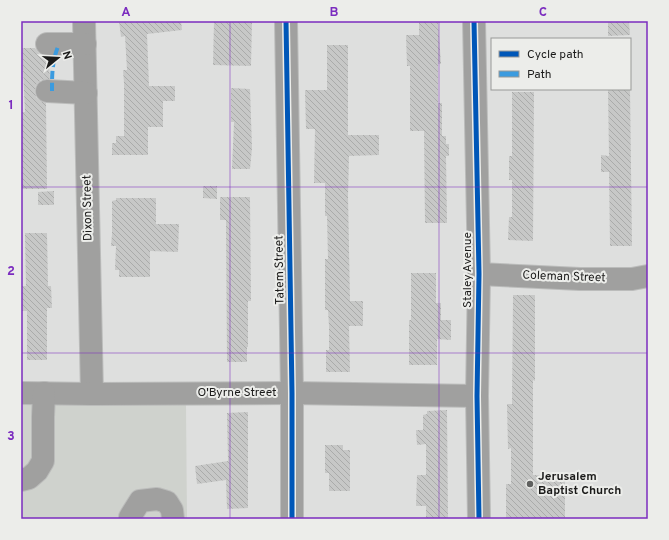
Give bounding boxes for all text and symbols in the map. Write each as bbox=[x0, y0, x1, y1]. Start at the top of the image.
text: A bbox=[121, 5, 131, 21]
text: B bbox=[330, 5, 339, 21]
text: C bbox=[539, 5, 547, 21]
north arrow bbox=[38, 38, 78, 78]
legend bbox=[491, 38, 631, 90]
text: Cycle path bbox=[527, 47, 584, 63]
text: N bbox=[59, 49, 74, 61]
text: Path bbox=[527, 67, 552, 83]
text: 1 bbox=[8, 98, 14, 114]
street label: Dixon Street bbox=[79, 175, 97, 241]
street label: Staley Avenue bbox=[460, 232, 476, 308]
street label: Tatem Street bbox=[271, 235, 289, 305]
text: 2 bbox=[7, 264, 15, 280]
street label: Coleman Street bbox=[522, 268, 606, 286]
street label: O'Byrne Street bbox=[197, 385, 277, 401]
text: 3 bbox=[7, 429, 15, 445]
place label: Jerusalem Baptist Church bbox=[538, 469, 621, 499]
marker: Jerusalem Baptist Church bbox=[525, 479, 535, 489]

